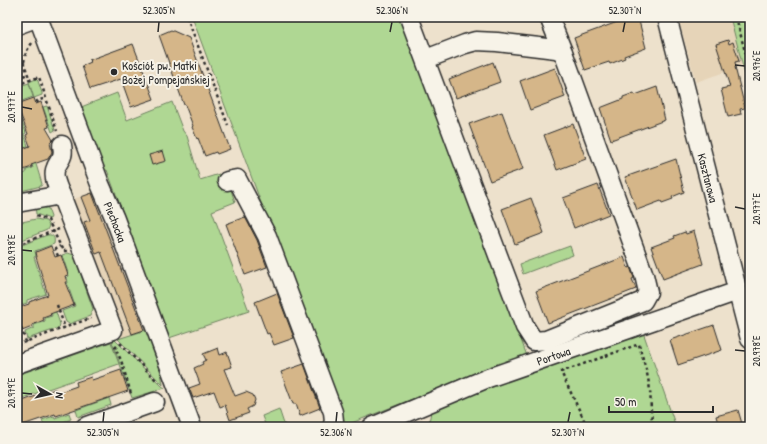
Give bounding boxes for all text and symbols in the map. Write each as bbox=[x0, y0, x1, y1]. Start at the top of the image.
text: 52.305°N bbox=[143, 4, 175, 17]
text: 52.306°N bbox=[376, 4, 408, 17]
text: 52.307°N bbox=[609, 4, 641, 17]
text: 20.976°E bbox=[750, 50, 763, 81]
place label: Kościół pw. Matki Bożej Pompejańskiej bbox=[122, 57, 210, 88]
marker: Kościół pw. Matki Bożej Pompejańskiej bbox=[109, 67, 119, 77]
text: 20.977°E bbox=[5, 91, 18, 123]
street label: Kasztanowa bbox=[694, 151, 723, 204]
text: 20.977°E bbox=[750, 193, 763, 225]
street label: Piechocka bbox=[100, 199, 131, 245]
text: 20.978°E bbox=[5, 234, 18, 266]
text: 20.978°E bbox=[750, 335, 763, 367]
street label: Portowa bbox=[534, 342, 573, 369]
north arrow bbox=[30, 374, 70, 414]
text: 20.979°E bbox=[5, 377, 18, 408]
scale bar bbox=[609, 388, 713, 414]
text: N bbox=[53, 392, 67, 399]
text: 50 m bbox=[615, 393, 636, 410]
text: 52.305°N bbox=[87, 426, 119, 439]
text: 52.306°N bbox=[320, 426, 352, 439]
text: 52.307°N bbox=[552, 426, 584, 439]

